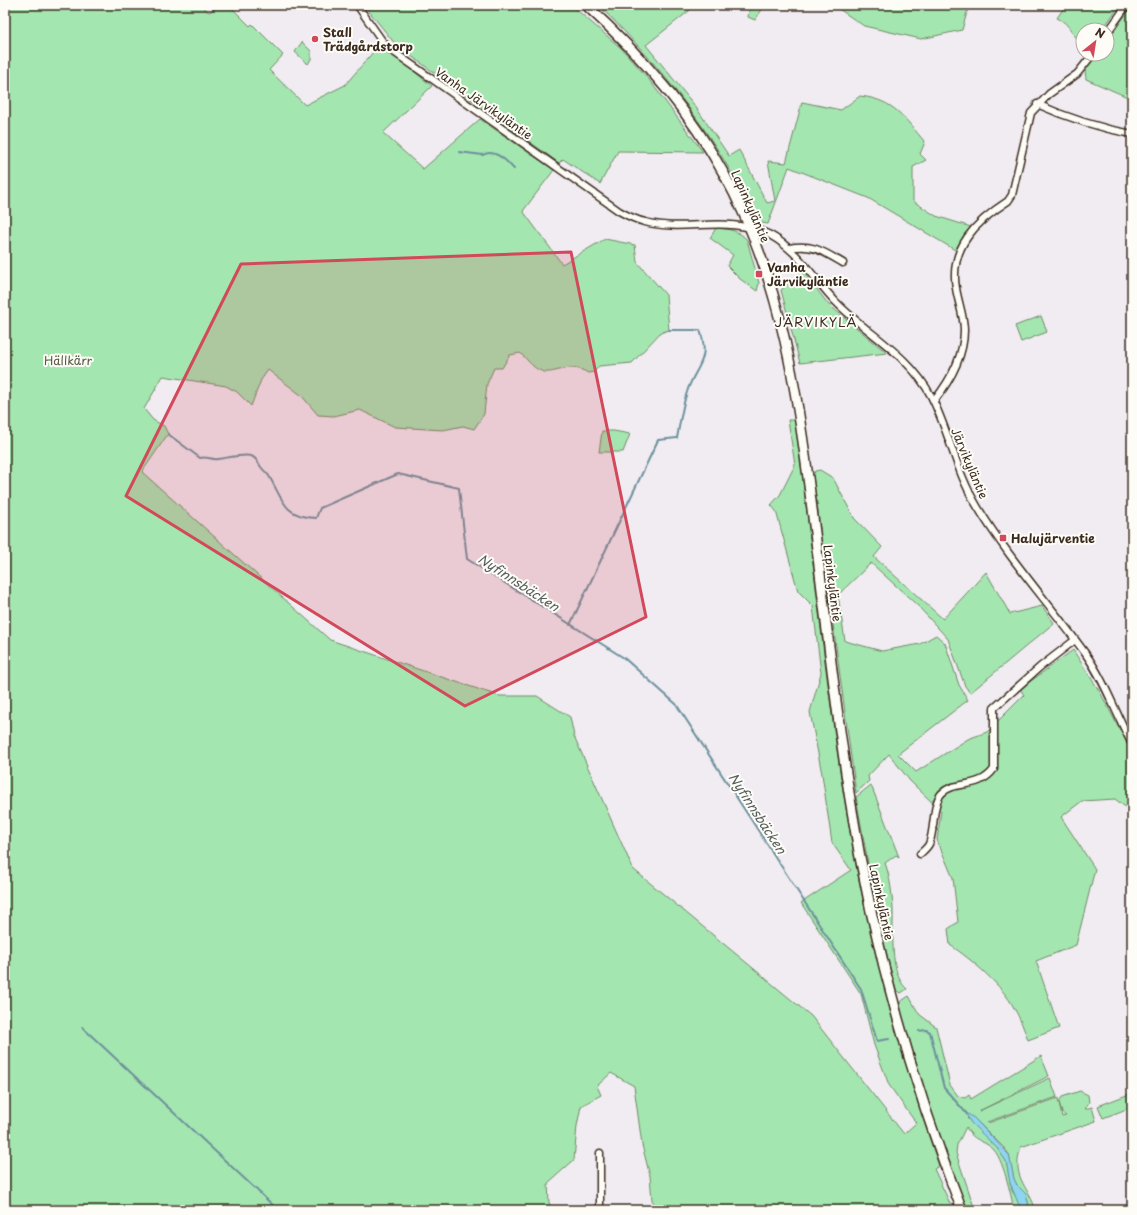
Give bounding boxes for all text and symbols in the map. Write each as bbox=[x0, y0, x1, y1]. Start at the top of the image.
north arrow bbox=[1075, 22, 1115, 62]
place label: Stall Trädgårdstorp bbox=[323, 23, 413, 55]
text: N bbox=[1092, 23, 1109, 43]
marker: Stall Trädgårdstorp bbox=[310, 34, 320, 44]
street label: Vanha Järvikyläntie bbox=[432, 63, 536, 143]
street label: Lapinkyläntie bbox=[727, 167, 775, 245]
place label: Vanha Järvikyläntie bbox=[767, 258, 849, 290]
marker: Vanha Järvikyläntie bbox=[754, 269, 764, 279]
district label: JÄRVIKYLÄ bbox=[775, 312, 857, 331]
park label: Hällkärr bbox=[44, 351, 93, 369]
street label: Järvikyläntie bbox=[947, 425, 993, 501]
place label: Halujärventie bbox=[1011, 529, 1095, 547]
marker: Halujärventie bbox=[998, 533, 1008, 543]
street label: Lapinkyläntie bbox=[819, 543, 847, 623]
water label: Nyfinnsbäcken bbox=[475, 549, 564, 616]
water label: Nyfinnsbäcken bbox=[725, 769, 792, 858]
street label: Lapinkyläntie bbox=[865, 862, 899, 942]

